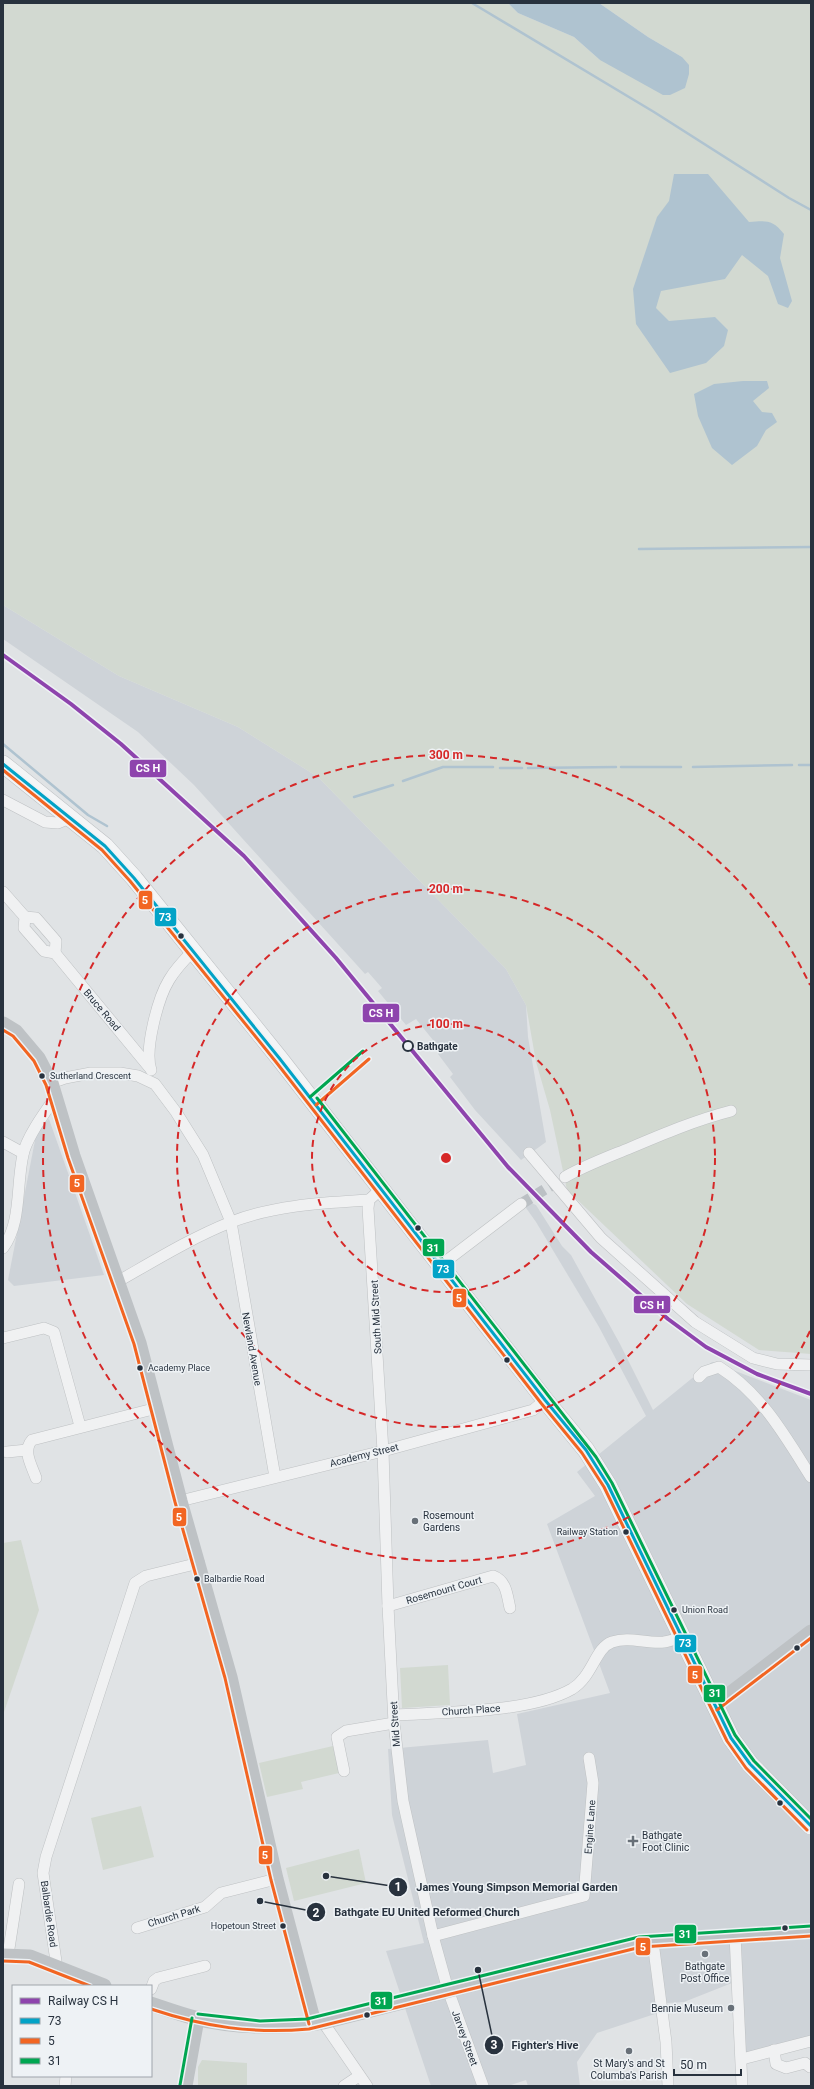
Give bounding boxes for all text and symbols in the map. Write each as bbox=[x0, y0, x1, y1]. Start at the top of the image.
text: 300 m bbox=[429, 748, 463, 762]
line badge: CS H bbox=[129, 759, 167, 778]
text: CS H bbox=[136, 762, 160, 775]
text: 200 m bbox=[429, 882, 463, 896]
line badge: 5 bbox=[138, 890, 153, 910]
text: 5 bbox=[142, 894, 148, 907]
line badge: 73 bbox=[154, 907, 177, 927]
text: 73 bbox=[159, 911, 171, 924]
unlabelled marker bbox=[176, 931, 186, 941]
street label: Bruce Road bbox=[81, 987, 123, 1033]
line badge: CS H bbox=[362, 1003, 400, 1023]
text: CS H bbox=[369, 1007, 393, 1020]
text: 100 m bbox=[429, 1017, 463, 1031]
marker: Bathgate bbox=[402, 1040, 414, 1052]
place label: Bathgate bbox=[417, 1041, 458, 1052]
marker: Sutherland Crescent bbox=[37, 1071, 47, 1081]
place label: Sutherland Crescent bbox=[50, 1071, 131, 1081]
centre of rings bbox=[439, 1151, 453, 1165]
line badge: 5 bbox=[69, 1174, 85, 1193]
text: 5 bbox=[74, 1177, 80, 1190]
unlabelled marker bbox=[413, 1223, 423, 1233]
line badge: 31 bbox=[422, 1238, 445, 1257]
text: 31 bbox=[427, 1242, 439, 1255]
line badge: 73 bbox=[432, 1259, 455, 1279]
text: 73 bbox=[437, 1263, 449, 1276]
street label: South Mid Street bbox=[369, 1280, 383, 1354]
line badge: 5 bbox=[452, 1288, 467, 1308]
text: 5 bbox=[456, 1292, 462, 1305]
line badge: CS H bbox=[633, 1295, 671, 1314]
text: CS H bbox=[640, 1299, 664, 1312]
street label: Newland Avenue bbox=[240, 1312, 264, 1386]
unlabelled marker bbox=[502, 1355, 512, 1365]
marker: Academy Place bbox=[135, 1363, 145, 1373]
place label: Academy Place bbox=[148, 1363, 210, 1373]
street label: Academy Street bbox=[328, 1441, 400, 1469]
line badge: 5 bbox=[172, 1507, 187, 1527]
place label: Rosemount Gardens bbox=[423, 1510, 474, 1533]
text: 5 bbox=[176, 1511, 182, 1524]
marker: Rosemount Gardens bbox=[410, 1516, 420, 1526]
place label: Railway Station bbox=[557, 1527, 618, 1537]
marker: Railway Station bbox=[621, 1527, 631, 1537]
marker: Balbardie Road bbox=[192, 1574, 202, 1584]
place label: Balbardie Road bbox=[204, 1574, 265, 1584]
street label: Rosemount Court bbox=[405, 1574, 483, 1606]
marker: Union Road bbox=[669, 1605, 679, 1615]
place label: Union Road bbox=[682, 1605, 728, 1615]
line badge: 73 bbox=[674, 1634, 697, 1653]
text: 73 bbox=[679, 1637, 691, 1650]
unlabelled marker bbox=[792, 1643, 802, 1653]
line badge: 5 bbox=[687, 1665, 703, 1684]
text: 5 bbox=[692, 1669, 698, 1682]
line badge: 31 bbox=[703, 1684, 726, 1703]
text: 31 bbox=[709, 1687, 721, 1700]
street label: Mid Street bbox=[388, 1701, 402, 1747]
street label: Church Place bbox=[441, 1702, 501, 1718]
unlabelled marker bbox=[775, 1798, 785, 1808]
street label: Engine Lane bbox=[583, 1800, 597, 1854]
place label: Bathgate Foot Clinic bbox=[642, 1830, 689, 1853]
marker: Bathgate Foot Clinic bbox=[627, 1835, 639, 1847]
line badge: 5 bbox=[258, 1845, 273, 1865]
text: 5 bbox=[262, 1849, 268, 1862]
callout: James Young Simpson Memorial Garden bbox=[388, 1875, 626, 1898]
street label: Balbardie Road bbox=[39, 1880, 59, 1948]
text: 1 bbox=[395, 1880, 401, 1894]
text: James Young Simpson Memorial Garden bbox=[416, 1881, 618, 1894]
callout: Bathgate EU United Reformed Church bbox=[306, 1901, 528, 1924]
street label: Church Park bbox=[146, 1903, 202, 1929]
text: 2 bbox=[313, 1906, 320, 1920]
text: Bathgate EU United Reformed Church bbox=[334, 1906, 520, 1919]
place label: Hopetoun Street bbox=[211, 1921, 276, 1931]
marker: Hopetoun Street bbox=[278, 1921, 288, 1931]
unlabelled marker bbox=[780, 1923, 790, 1933]
line badge: 31 bbox=[674, 1924, 697, 1944]
text: 31 bbox=[679, 1928, 691, 1941]
line badge: 5 bbox=[635, 1937, 651, 1956]
text: 5 bbox=[640, 1941, 646, 1954]
marker: Bathgate Post Office bbox=[700, 1949, 710, 1959]
place label: Bathgate Post Office bbox=[681, 1961, 729, 1984]
legend bbox=[12, 1985, 152, 2077]
line badge: 31 bbox=[370, 1991, 393, 2010]
text: Railway CS H bbox=[48, 1994, 118, 2008]
text: 31 bbox=[375, 1995, 387, 2008]
place label: Bennie Museum bbox=[651, 2003, 723, 2014]
marker: Bennie Museum bbox=[726, 2003, 736, 2013]
street label: Jarvey Street bbox=[450, 2009, 480, 2067]
unlabelled marker bbox=[362, 2010, 372, 2020]
text: 73 bbox=[48, 2014, 62, 2028]
text: 5 bbox=[48, 2034, 55, 2048]
callout: Fighter's Hive bbox=[484, 2034, 586, 2057]
text: 3 bbox=[491, 2038, 498, 2052]
text: Fighter's Hive bbox=[512, 2039, 579, 2052]
marker: St Mary's and St Columba's Parish bbox=[624, 2046, 634, 2056]
scale bar bbox=[674, 2051, 741, 2077]
text: 31 bbox=[48, 2054, 62, 2068]
place label: St Mary's and St Columba's Parish bbox=[591, 2058, 667, 2081]
text: 50 m bbox=[680, 2058, 707, 2072]

